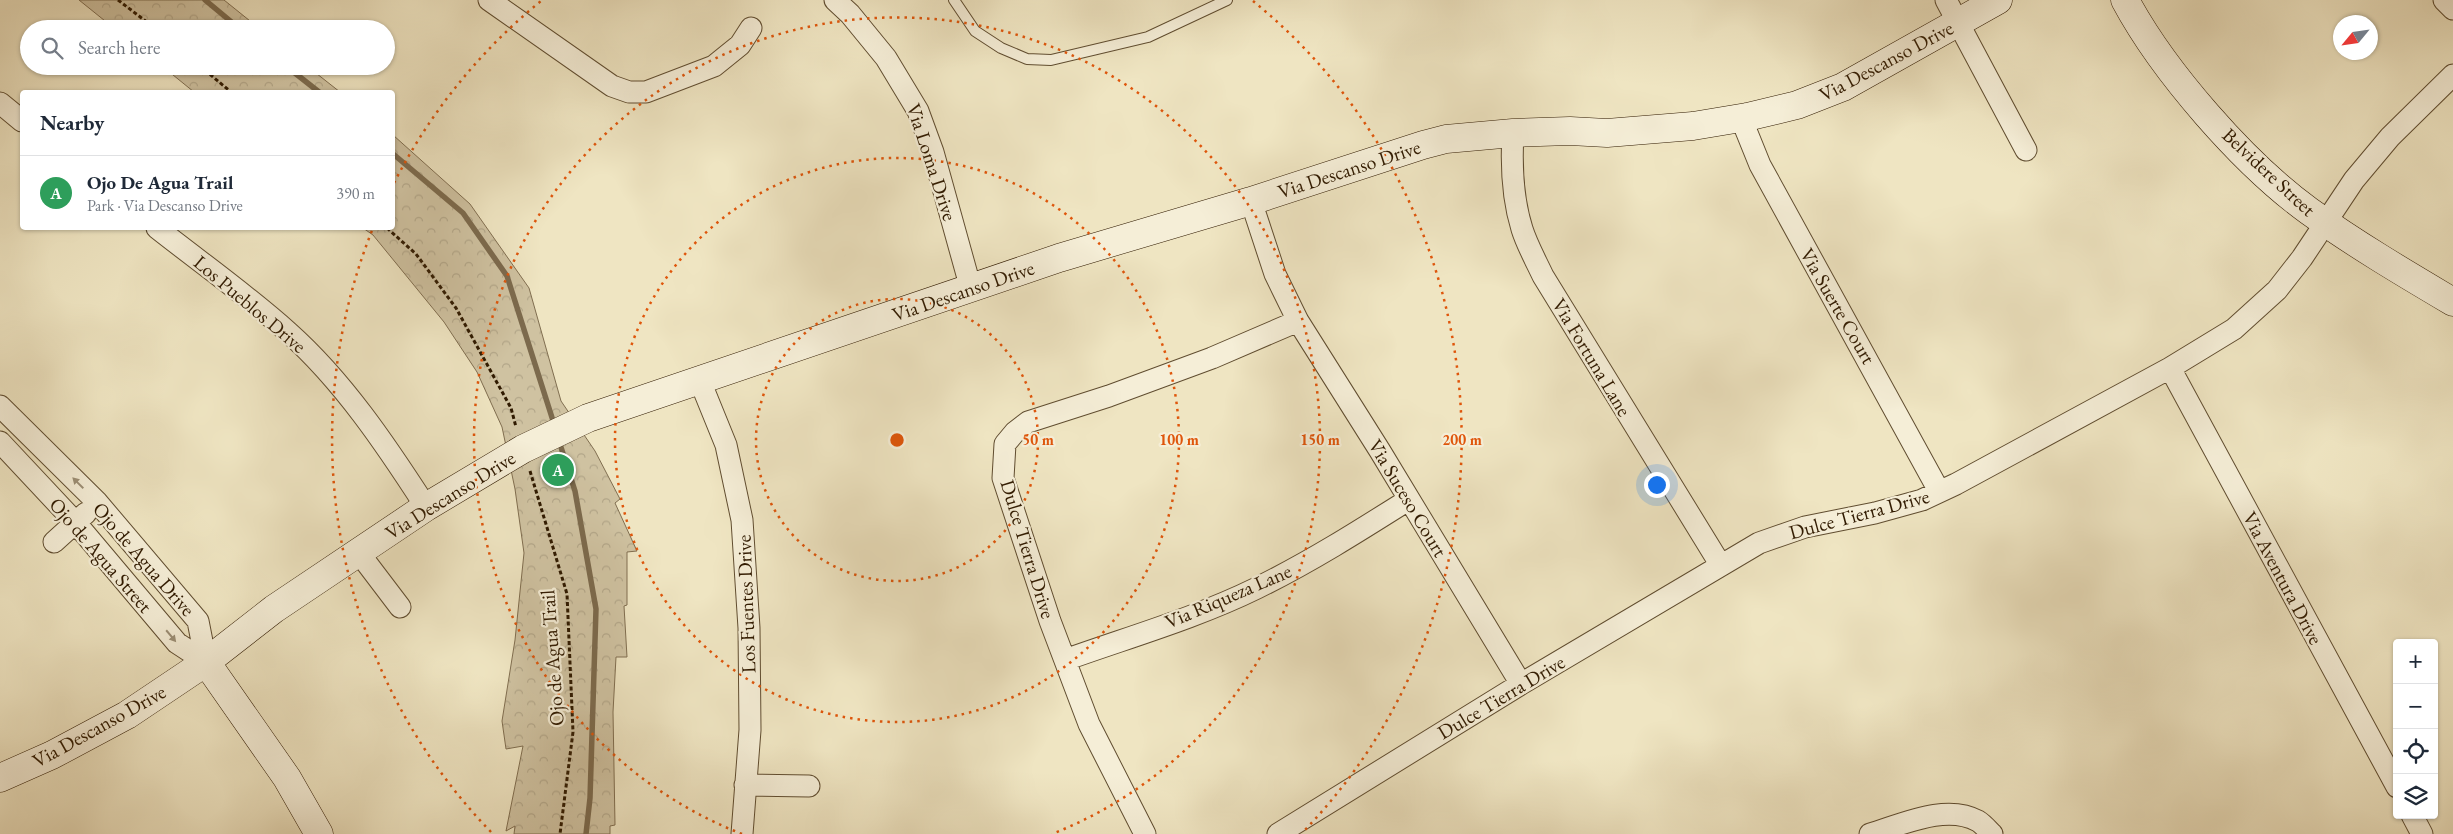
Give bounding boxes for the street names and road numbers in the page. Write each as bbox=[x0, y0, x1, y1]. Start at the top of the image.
street label: Via Descanso Drive bbox=[1814, 15, 1958, 107]
street label: Via Loma Drive bbox=[901, 100, 963, 224]
street label: Belvidere Street bbox=[2217, 122, 2322, 222]
street label: Via Descanso Drive bbox=[1274, 134, 1424, 204]
street label: Via Suerte Court bbox=[1794, 243, 1882, 369]
street label: Los Pueblos Drive bbox=[188, 249, 312, 359]
street label: Via Descanso Drive bbox=[888, 254, 1038, 328]
street label: Via Fortuna Lane bbox=[1546, 293, 1638, 421]
street label: Via Suceso Court bbox=[1363, 434, 1454, 562]
street label: Via Descanso Drive bbox=[380, 444, 520, 545]
street label: Dulce Tierra Drive bbox=[994, 476, 1062, 622]
street label: Dulce Tierra Drive bbox=[1786, 483, 1932, 545]
street label: Ojo de Agua Street bbox=[44, 492, 159, 619]
street label: Ojo de Agua Drive bbox=[87, 496, 201, 622]
street label: Via Aventura Drive bbox=[2237, 507, 2329, 649]
street label: Los Fuentes Drive bbox=[731, 534, 761, 674]
street label: Via Riqueza Lane bbox=[1161, 558, 1296, 634]
street label: Ojo de Agua Trail bbox=[534, 589, 570, 727]
street label: Dulce Tierra Drive bbox=[1433, 649, 1570, 745]
street label: Via Descanso Drive bbox=[28, 678, 171, 773]

